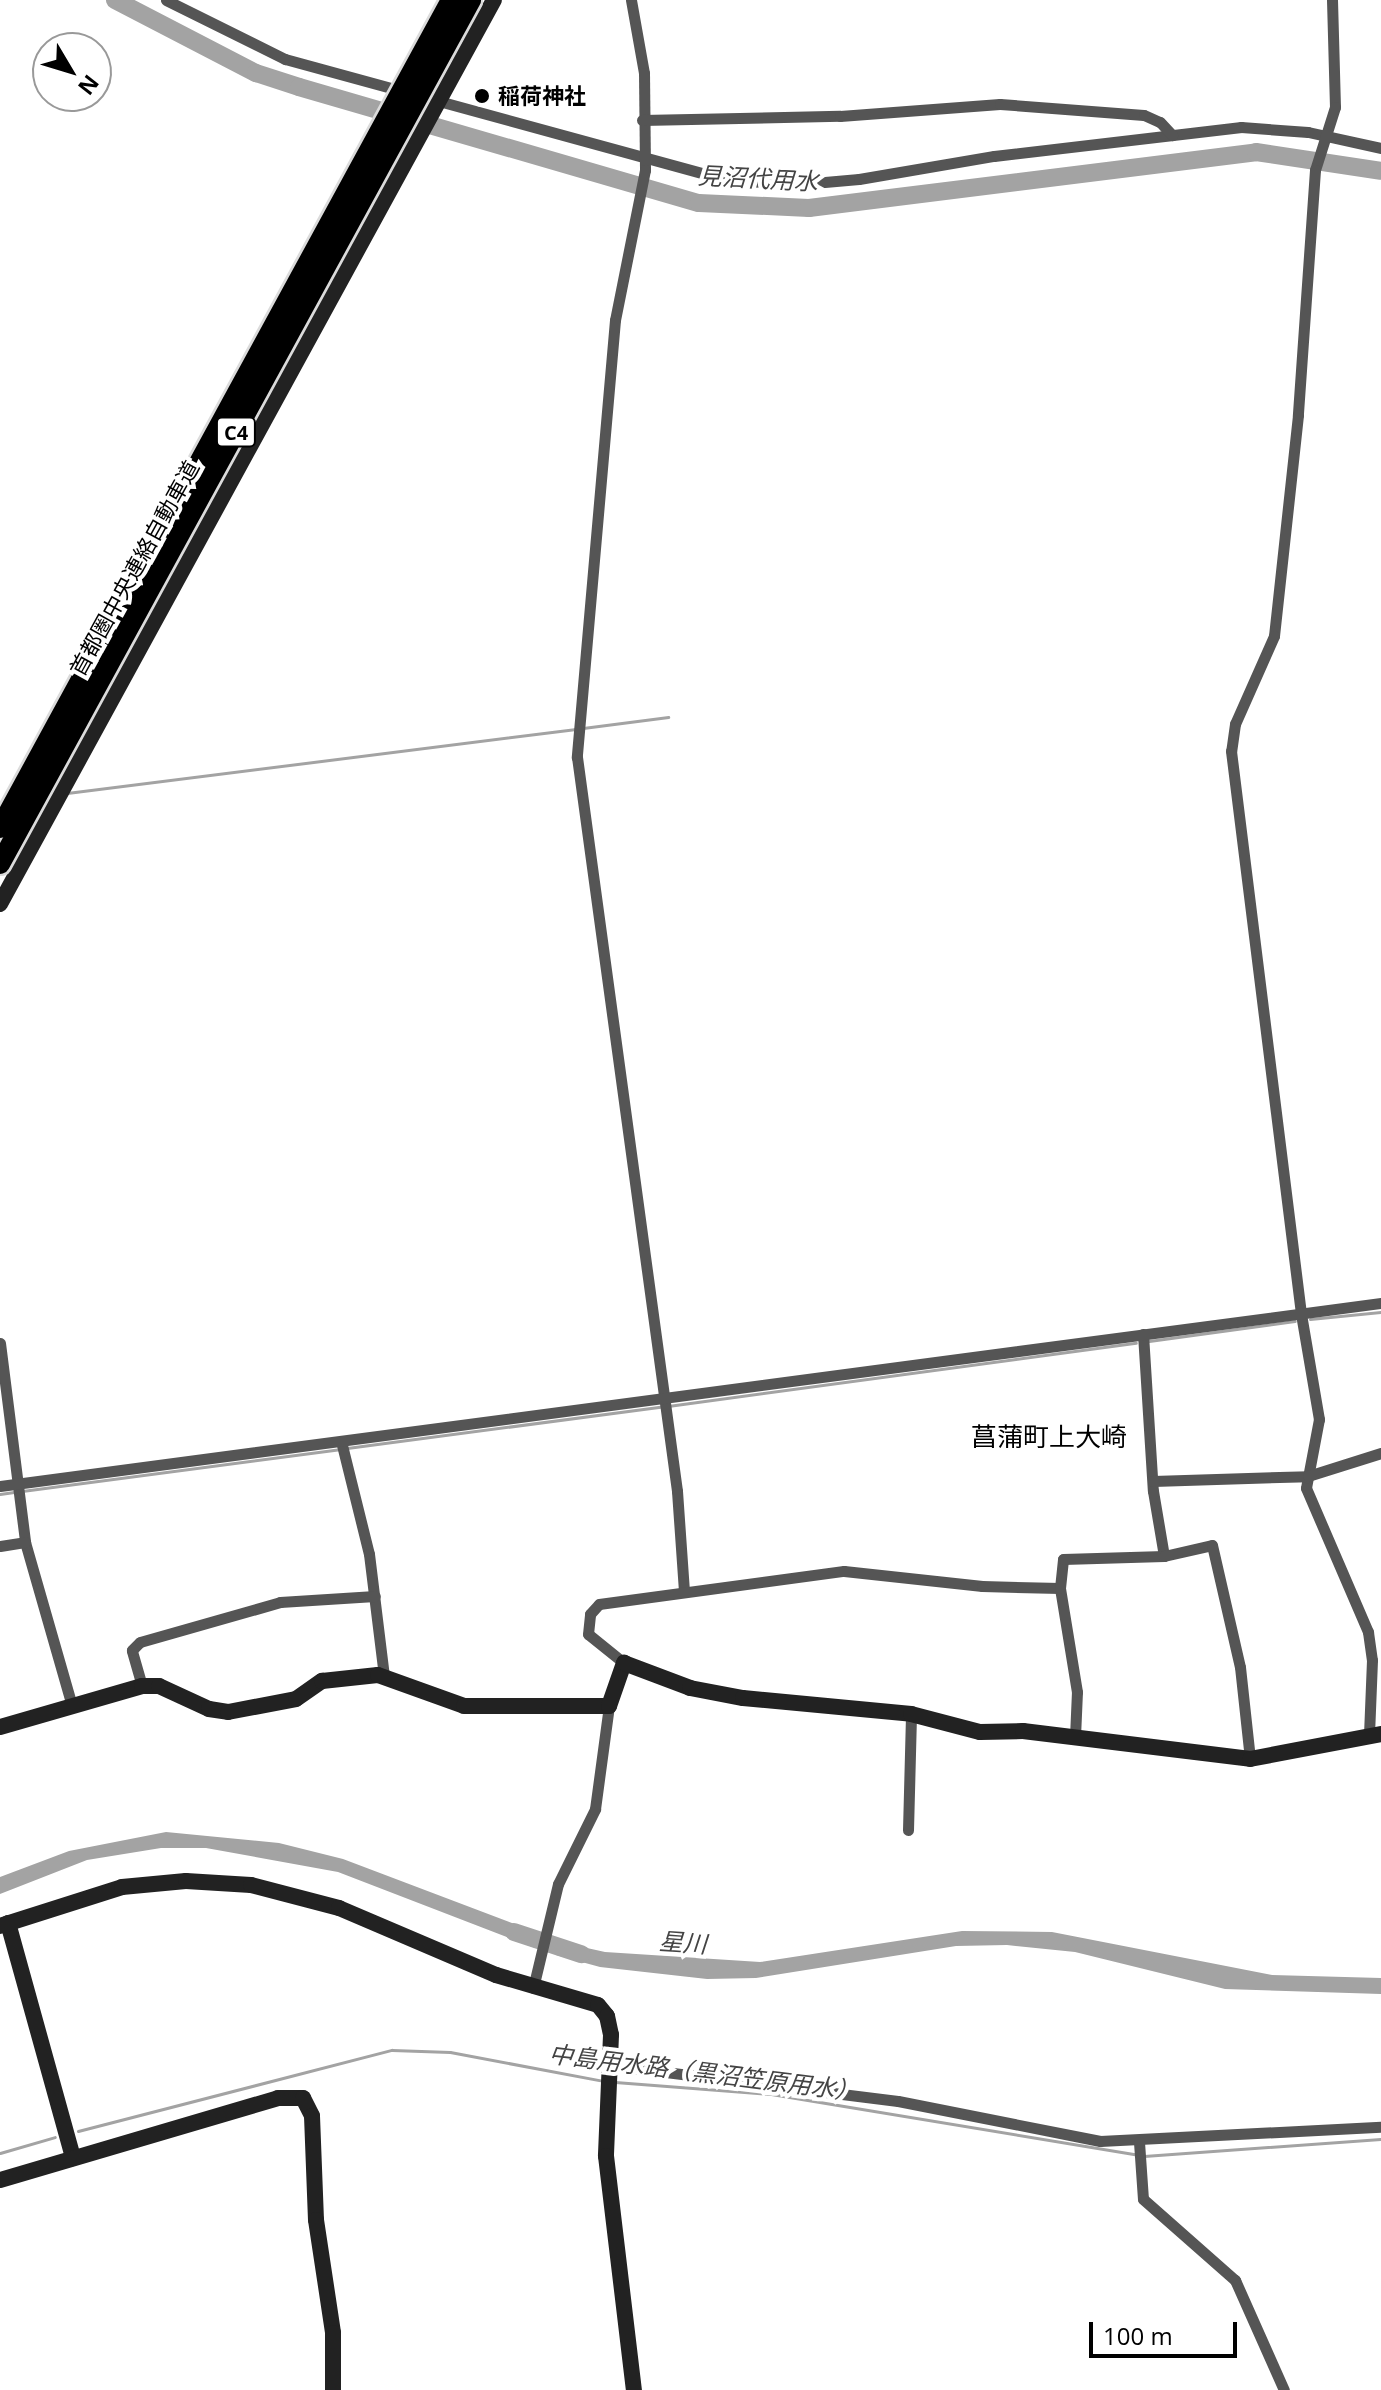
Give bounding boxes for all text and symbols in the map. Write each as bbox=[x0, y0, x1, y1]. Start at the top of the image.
north arrow bbox=[32, 32, 112, 112]
text: N bbox=[72, 69, 107, 102]
place label: 稲荷神社 bbox=[498, 83, 586, 109]
marker: 稲荷神社 bbox=[473, 87, 491, 105]
water label: 見沼代用水 bbox=[697, 160, 819, 196]
road number: C4 bbox=[214, 416, 258, 448]
street label: 首都圏中央連絡自動車道 bbox=[64, 456, 204, 680]
district label: 菖蒲町上大崎 bbox=[971, 1421, 1127, 1453]
water label: 星川 bbox=[658, 1926, 708, 1958]
water label: 中島用水路（黒沼笠原用水） bbox=[547, 2039, 861, 2105]
scale bar bbox=[1093, 2306, 1241, 2356]
text: 100 m bbox=[1103, 2319, 1173, 2352]

